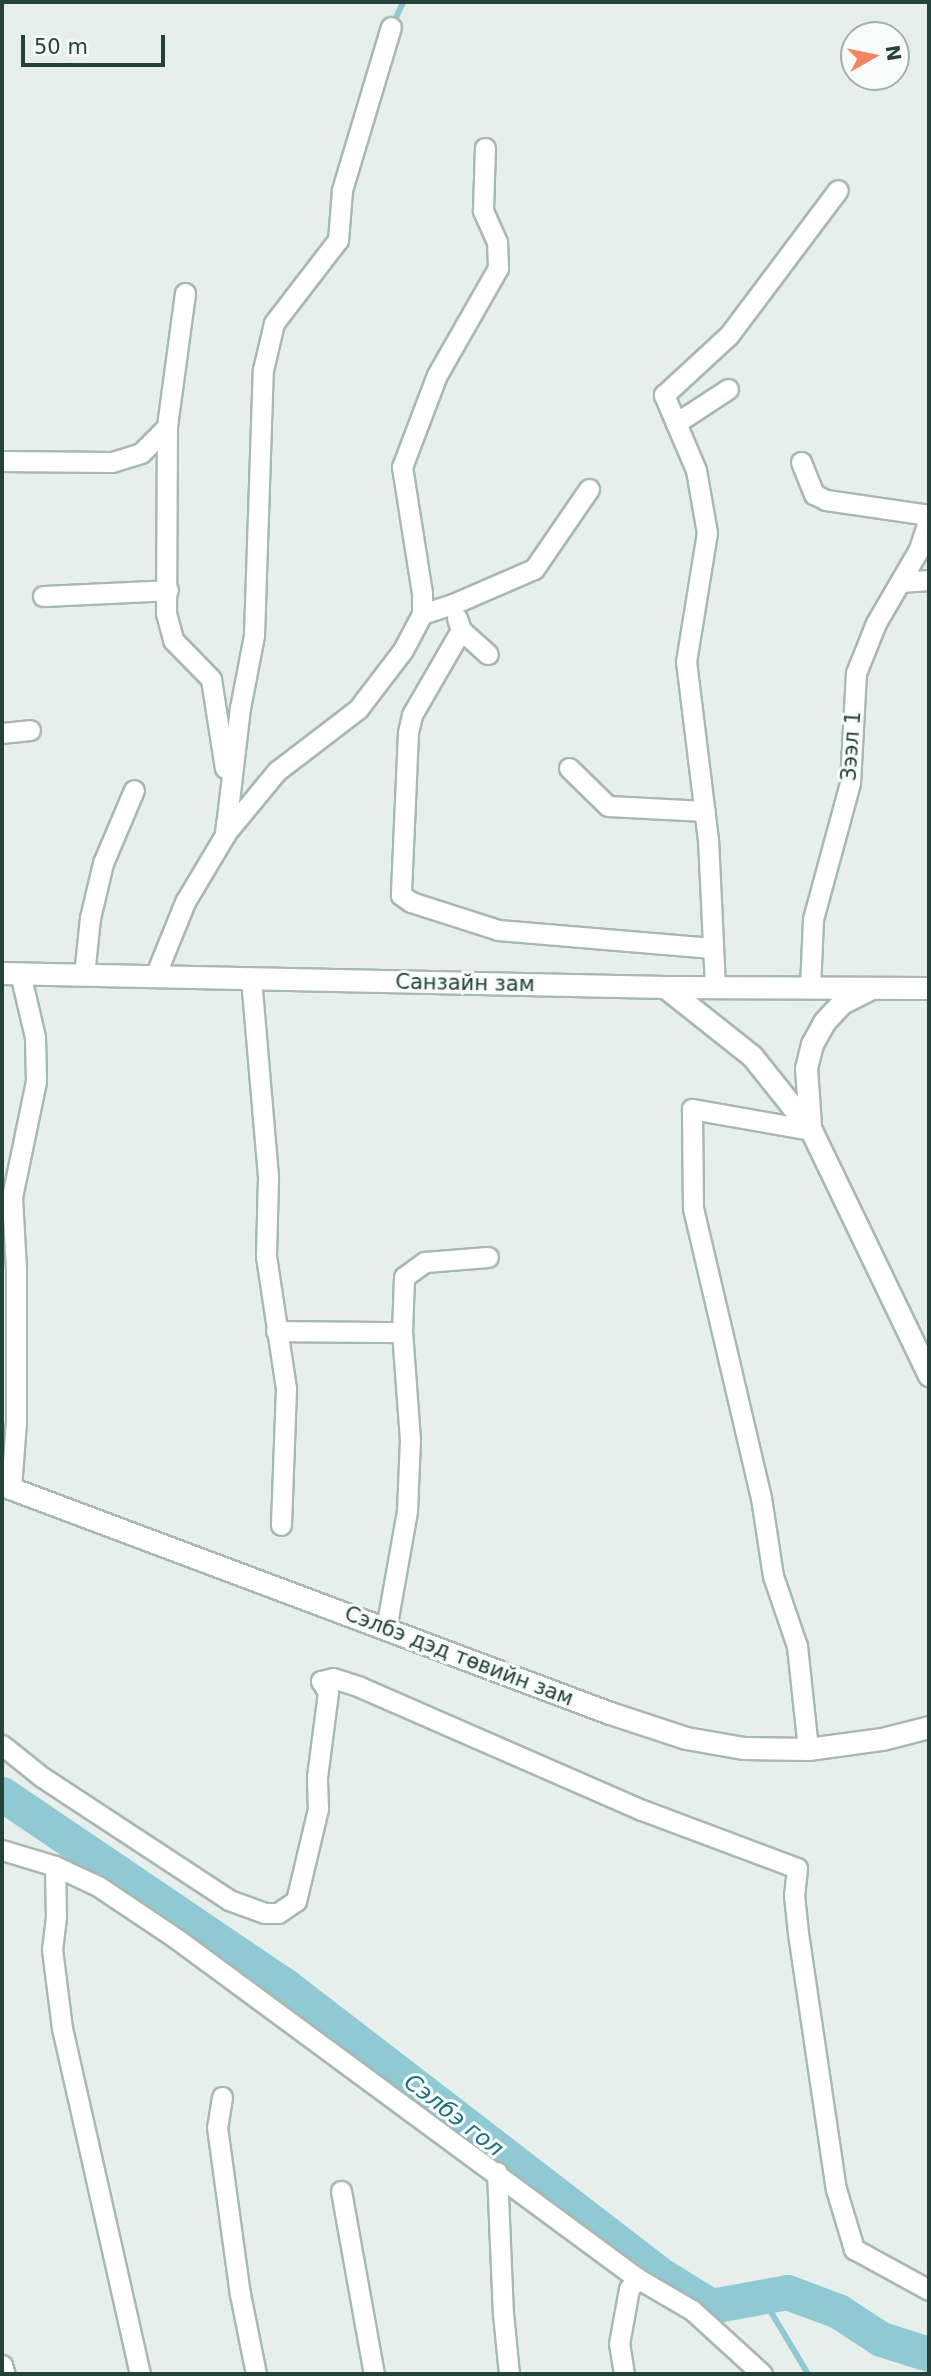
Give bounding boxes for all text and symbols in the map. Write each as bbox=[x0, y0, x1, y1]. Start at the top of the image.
scale bar bbox=[24, 21, 168, 65]
north arrow bbox=[840, 21, 910, 91]
text: 50 m bbox=[34, 35, 88, 59]
text: N bbox=[882, 43, 906, 63]
street label: Зээл 1 bbox=[836, 710, 866, 782]
street label: Санзайн зам bbox=[395, 969, 535, 997]
street label: Сэлбэ дэд төвийн зам bbox=[341, 1601, 577, 1711]
water label: Сэлбэ гол bbox=[399, 2068, 509, 2162]

